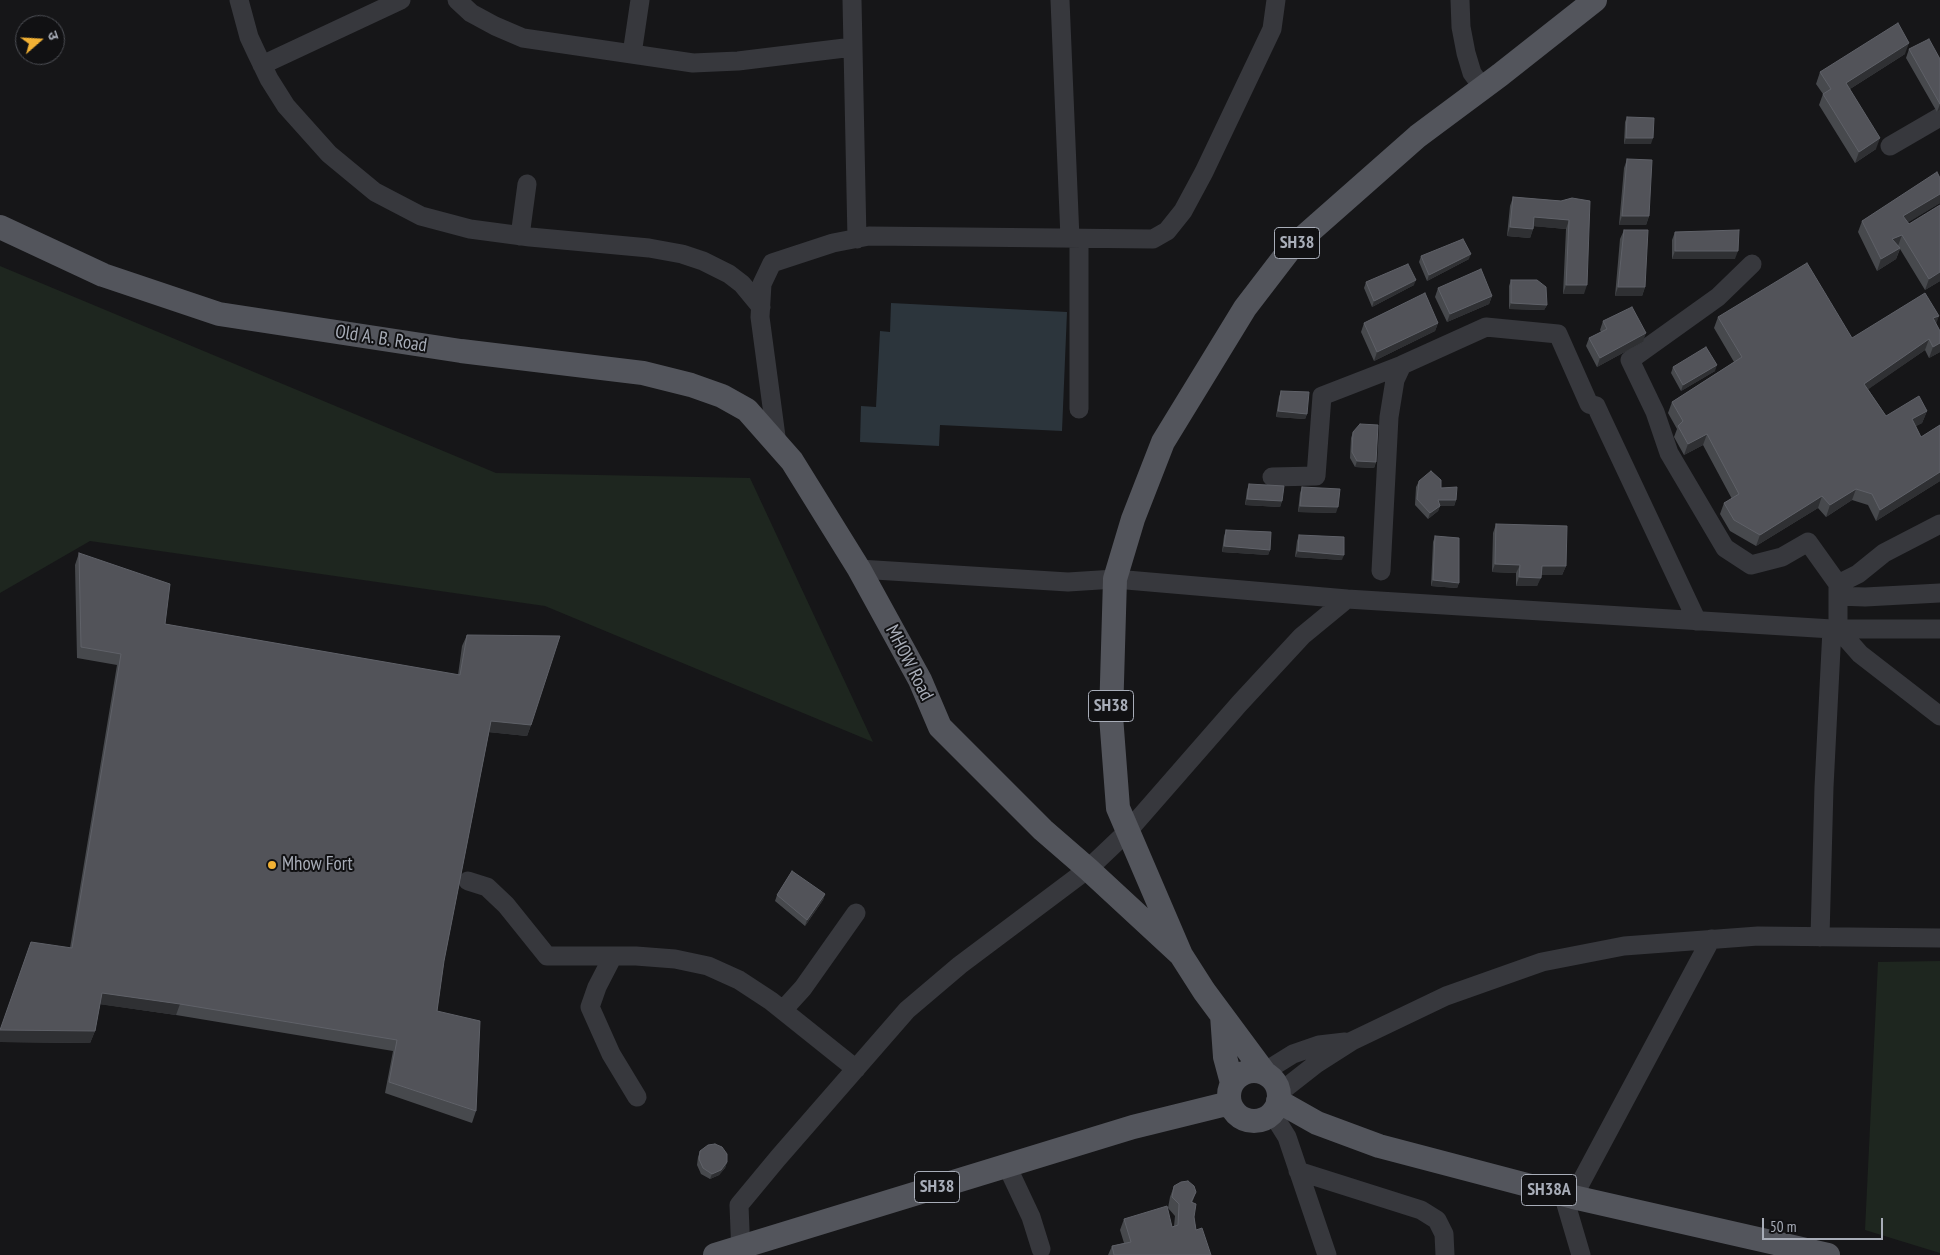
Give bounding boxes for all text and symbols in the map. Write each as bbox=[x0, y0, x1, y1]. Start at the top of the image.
north arrow bbox=[15, 15, 65, 65]
text: उ bbox=[43, 29, 63, 42]
road number: SH38 bbox=[1274, 228, 1320, 258]
street label: Old A. B. Road bbox=[333, 320, 429, 358]
street label: MHOW Road bbox=[880, 621, 938, 705]
road number: SH38 bbox=[1088, 690, 1134, 721]
place label: Mhow Fort bbox=[282, 854, 353, 876]
marker: Mhow Fort bbox=[266, 859, 278, 871]
road number: SH38 bbox=[914, 1172, 960, 1202]
road number: SH38A bbox=[1522, 1174, 1576, 1206]
scale bar bbox=[1765, 1208, 1886, 1240]
text: 50 m bbox=[1770, 1217, 1796, 1236]

